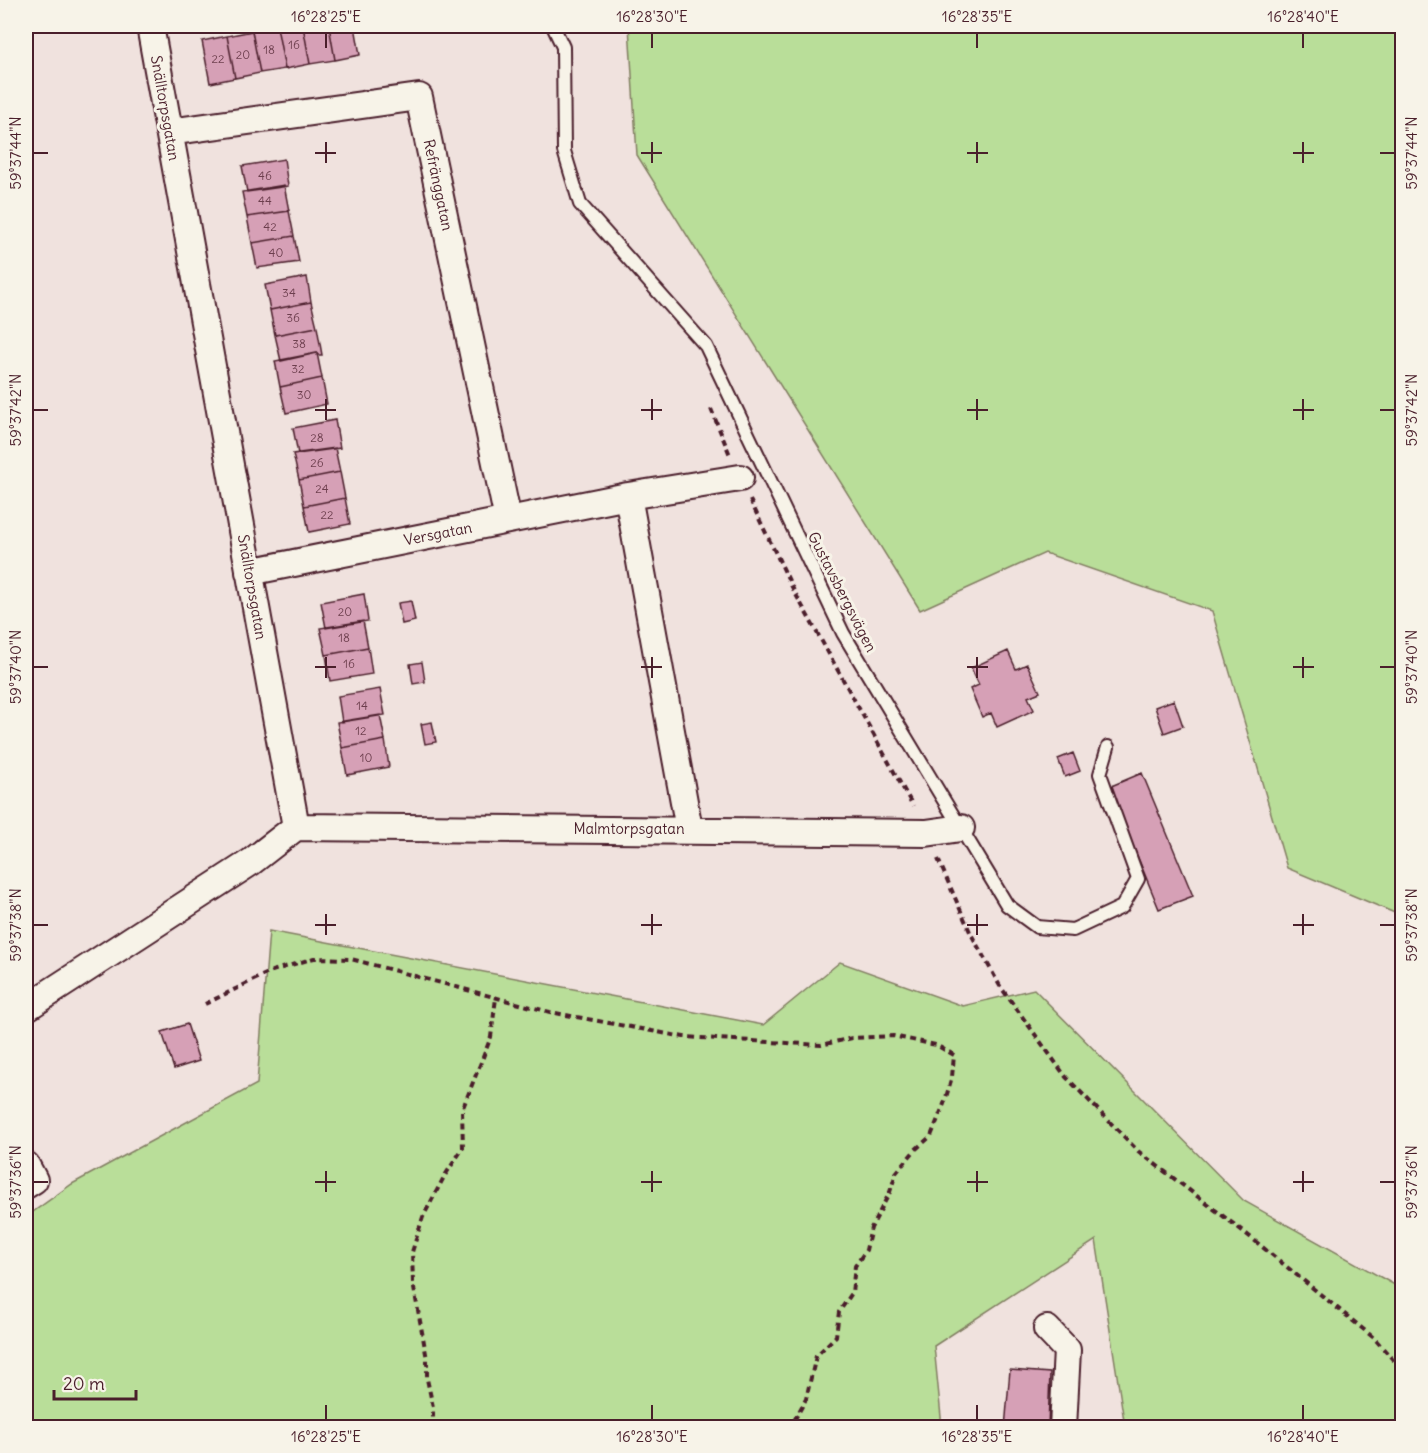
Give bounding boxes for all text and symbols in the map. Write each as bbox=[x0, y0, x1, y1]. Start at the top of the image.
text: 16°28'25"E bbox=[291, 7, 361, 26]
text: 16°28'30"E bbox=[616, 7, 688, 26]
text: 16°28'35"E bbox=[942, 7, 1012, 26]
text: 16°28'40"E bbox=[1267, 7, 1339, 26]
house number: 16 bbox=[288, 37, 300, 52]
house number: 18 bbox=[263, 42, 275, 57]
house number: 20 bbox=[236, 47, 250, 62]
house number: 22 bbox=[211, 51, 225, 66]
street label: Snälltorpsgatan bbox=[147, 54, 184, 162]
text: 59°37'44"N bbox=[6, 116, 25, 190]
text: 59°37'44"N bbox=[1402, 116, 1421, 190]
street label: Refränggatan bbox=[420, 137, 458, 233]
house number: 46 bbox=[258, 168, 272, 183]
house number: 44 bbox=[258, 193, 272, 208]
house number: 42 bbox=[263, 219, 277, 234]
house number: 40 bbox=[269, 245, 284, 260]
house number: 34 bbox=[282, 285, 296, 300]
house number: 36 bbox=[286, 310, 300, 325]
house number: 38 bbox=[292, 336, 306, 351]
house number: 32 bbox=[291, 361, 305, 376]
text: 59°37'42"N bbox=[6, 374, 25, 446]
text: 59°37'42"N bbox=[1402, 374, 1421, 446]
house number: 30 bbox=[297, 387, 311, 402]
house number: 28 bbox=[310, 430, 324, 445]
house number: 26 bbox=[310, 455, 324, 470]
house number: 24 bbox=[315, 481, 329, 496]
house number: 22 bbox=[320, 507, 334, 522]
street label: Versgatan bbox=[402, 518, 474, 549]
street label: Gustavsbergsvägen bbox=[804, 528, 881, 655]
street label: Snälltorpsgatan bbox=[234, 533, 271, 641]
house number: 20 bbox=[338, 604, 352, 619]
text: 59°37'40"N bbox=[6, 630, 25, 704]
house number: 18 bbox=[338, 630, 350, 645]
text: 59°37'40"N bbox=[1402, 630, 1421, 704]
house number: 16 bbox=[343, 656, 355, 671]
house number: 14 bbox=[356, 698, 368, 713]
house number: 12 bbox=[355, 723, 367, 738]
house number: 10 bbox=[360, 750, 372, 765]
street label: Malmtorpsgatan bbox=[573, 819, 685, 838]
text: 59°37'38"N bbox=[6, 888, 25, 962]
text: 59°37'38"N bbox=[1402, 888, 1421, 962]
text: 59°37'36"N bbox=[6, 1145, 25, 1219]
text: 59°37'36"N bbox=[1402, 1145, 1421, 1219]
scale bar bbox=[54, 1363, 136, 1401]
text: 20 m bbox=[63, 1372, 105, 1395]
text: 16°28'25"E bbox=[291, 1427, 361, 1446]
text: 16°28'30"E bbox=[616, 1427, 688, 1446]
text: 16°28'35"E bbox=[942, 1427, 1012, 1446]
text: 16°28'40"E bbox=[1267, 1427, 1339, 1446]

